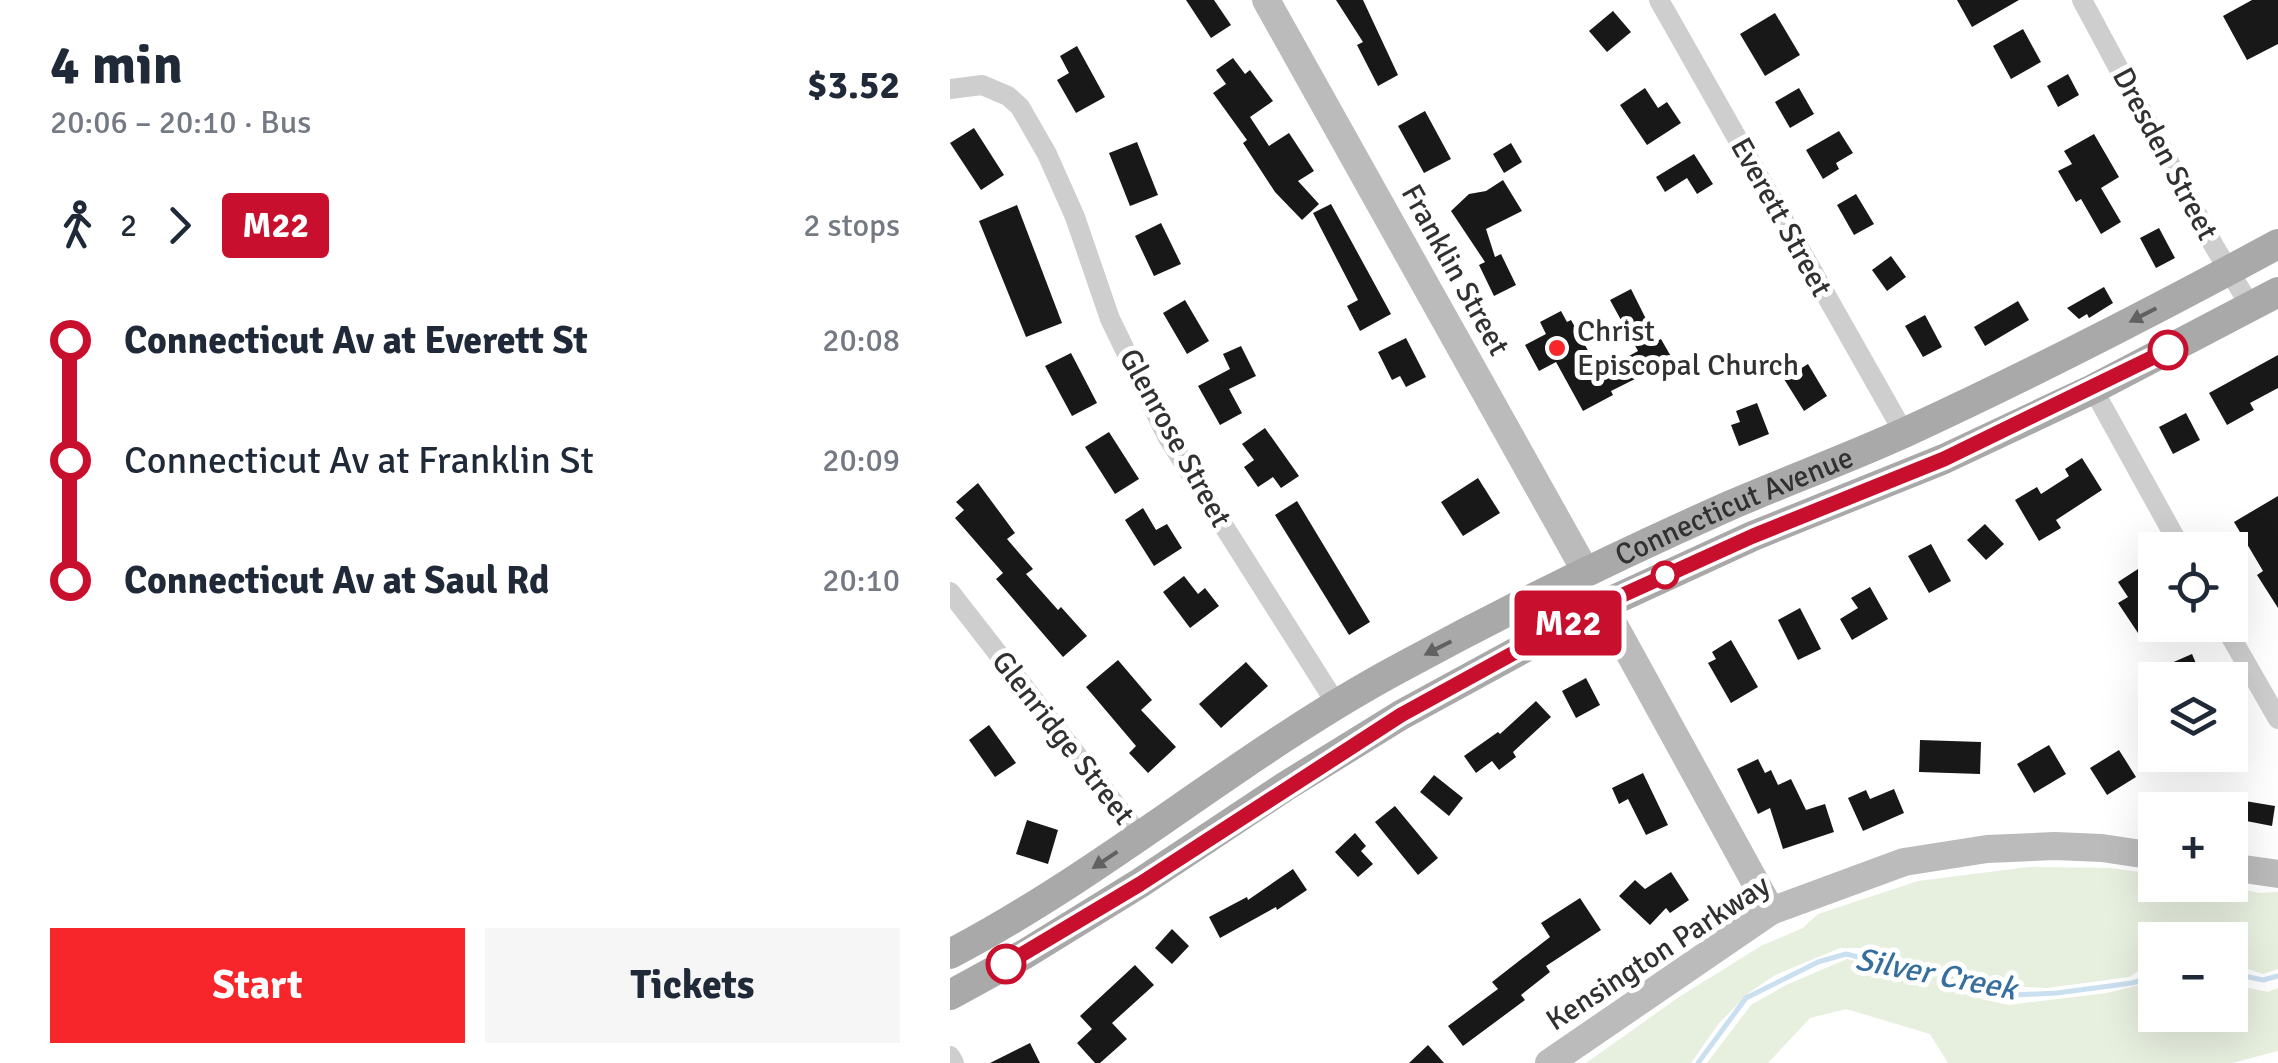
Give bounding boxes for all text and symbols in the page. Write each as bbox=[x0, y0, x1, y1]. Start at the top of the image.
text: 4 min bbox=[50, 31, 183, 99]
street label: Dresden Street bbox=[2104, 61, 2226, 247]
text: $3.52 bbox=[807, 62, 900, 109]
text: 20:06 – 20:10 · Bus bbox=[50, 103, 311, 142]
street label: Everett Street bbox=[1722, 131, 1840, 303]
street label: Franklin Street bbox=[1393, 178, 1517, 362]
icon: walk bbox=[50, 198, 105, 253]
icon: forward bbox=[152, 198, 207, 253]
text: M22 bbox=[242, 204, 309, 247]
text: 2 bbox=[120, 206, 137, 245]
text: 2 stops bbox=[803, 206, 900, 245]
one-way arrow bbox=[2128, 306, 2157, 323]
place label: Christ Episcopal Church bbox=[1577, 313, 1799, 384]
text: Connecticut Av at Everett St bbox=[124, 317, 588, 364]
text: 20:08 bbox=[822, 321, 900, 360]
unlabelled marker bbox=[2149, 331, 2187, 369]
marker: Christ Episcopal Church bbox=[1546, 337, 1568, 359]
street label: Glenrose Street bbox=[1111, 342, 1239, 534]
text: Connecticut Av at Franklin St bbox=[124, 437, 594, 484]
street label: Connecticut Avenue bbox=[1609, 438, 1859, 574]
text: 20:09 bbox=[822, 441, 900, 480]
map controls bbox=[2138, 532, 2248, 1032]
button: locate bbox=[2138, 532, 2248, 642]
text: Connecticut Av at Saul Rd bbox=[124, 557, 549, 604]
text: 20:10 bbox=[822, 561, 900, 600]
unlabelled marker bbox=[1652, 562, 1678, 588]
line badge: M22 bbox=[1510, 590, 1626, 656]
text: M22 bbox=[1535, 602, 1601, 645]
one-way arrow bbox=[1423, 639, 1452, 656]
street label: Glenridge Street bbox=[984, 644, 1142, 832]
button: layers bbox=[2138, 662, 2248, 772]
button: + bbox=[2138, 792, 2248, 902]
one-way arrow bbox=[1091, 850, 1118, 869]
street label: Kensington Parkway bbox=[1539, 867, 1777, 1039]
button: − bbox=[2138, 922, 2248, 1032]
button: Start bbox=[50, 928, 465, 1043]
button: Tickets bbox=[485, 928, 900, 1043]
water label: Silver Creek bbox=[1852, 939, 2023, 1009]
unlabelled marker bbox=[987, 945, 1025, 983]

